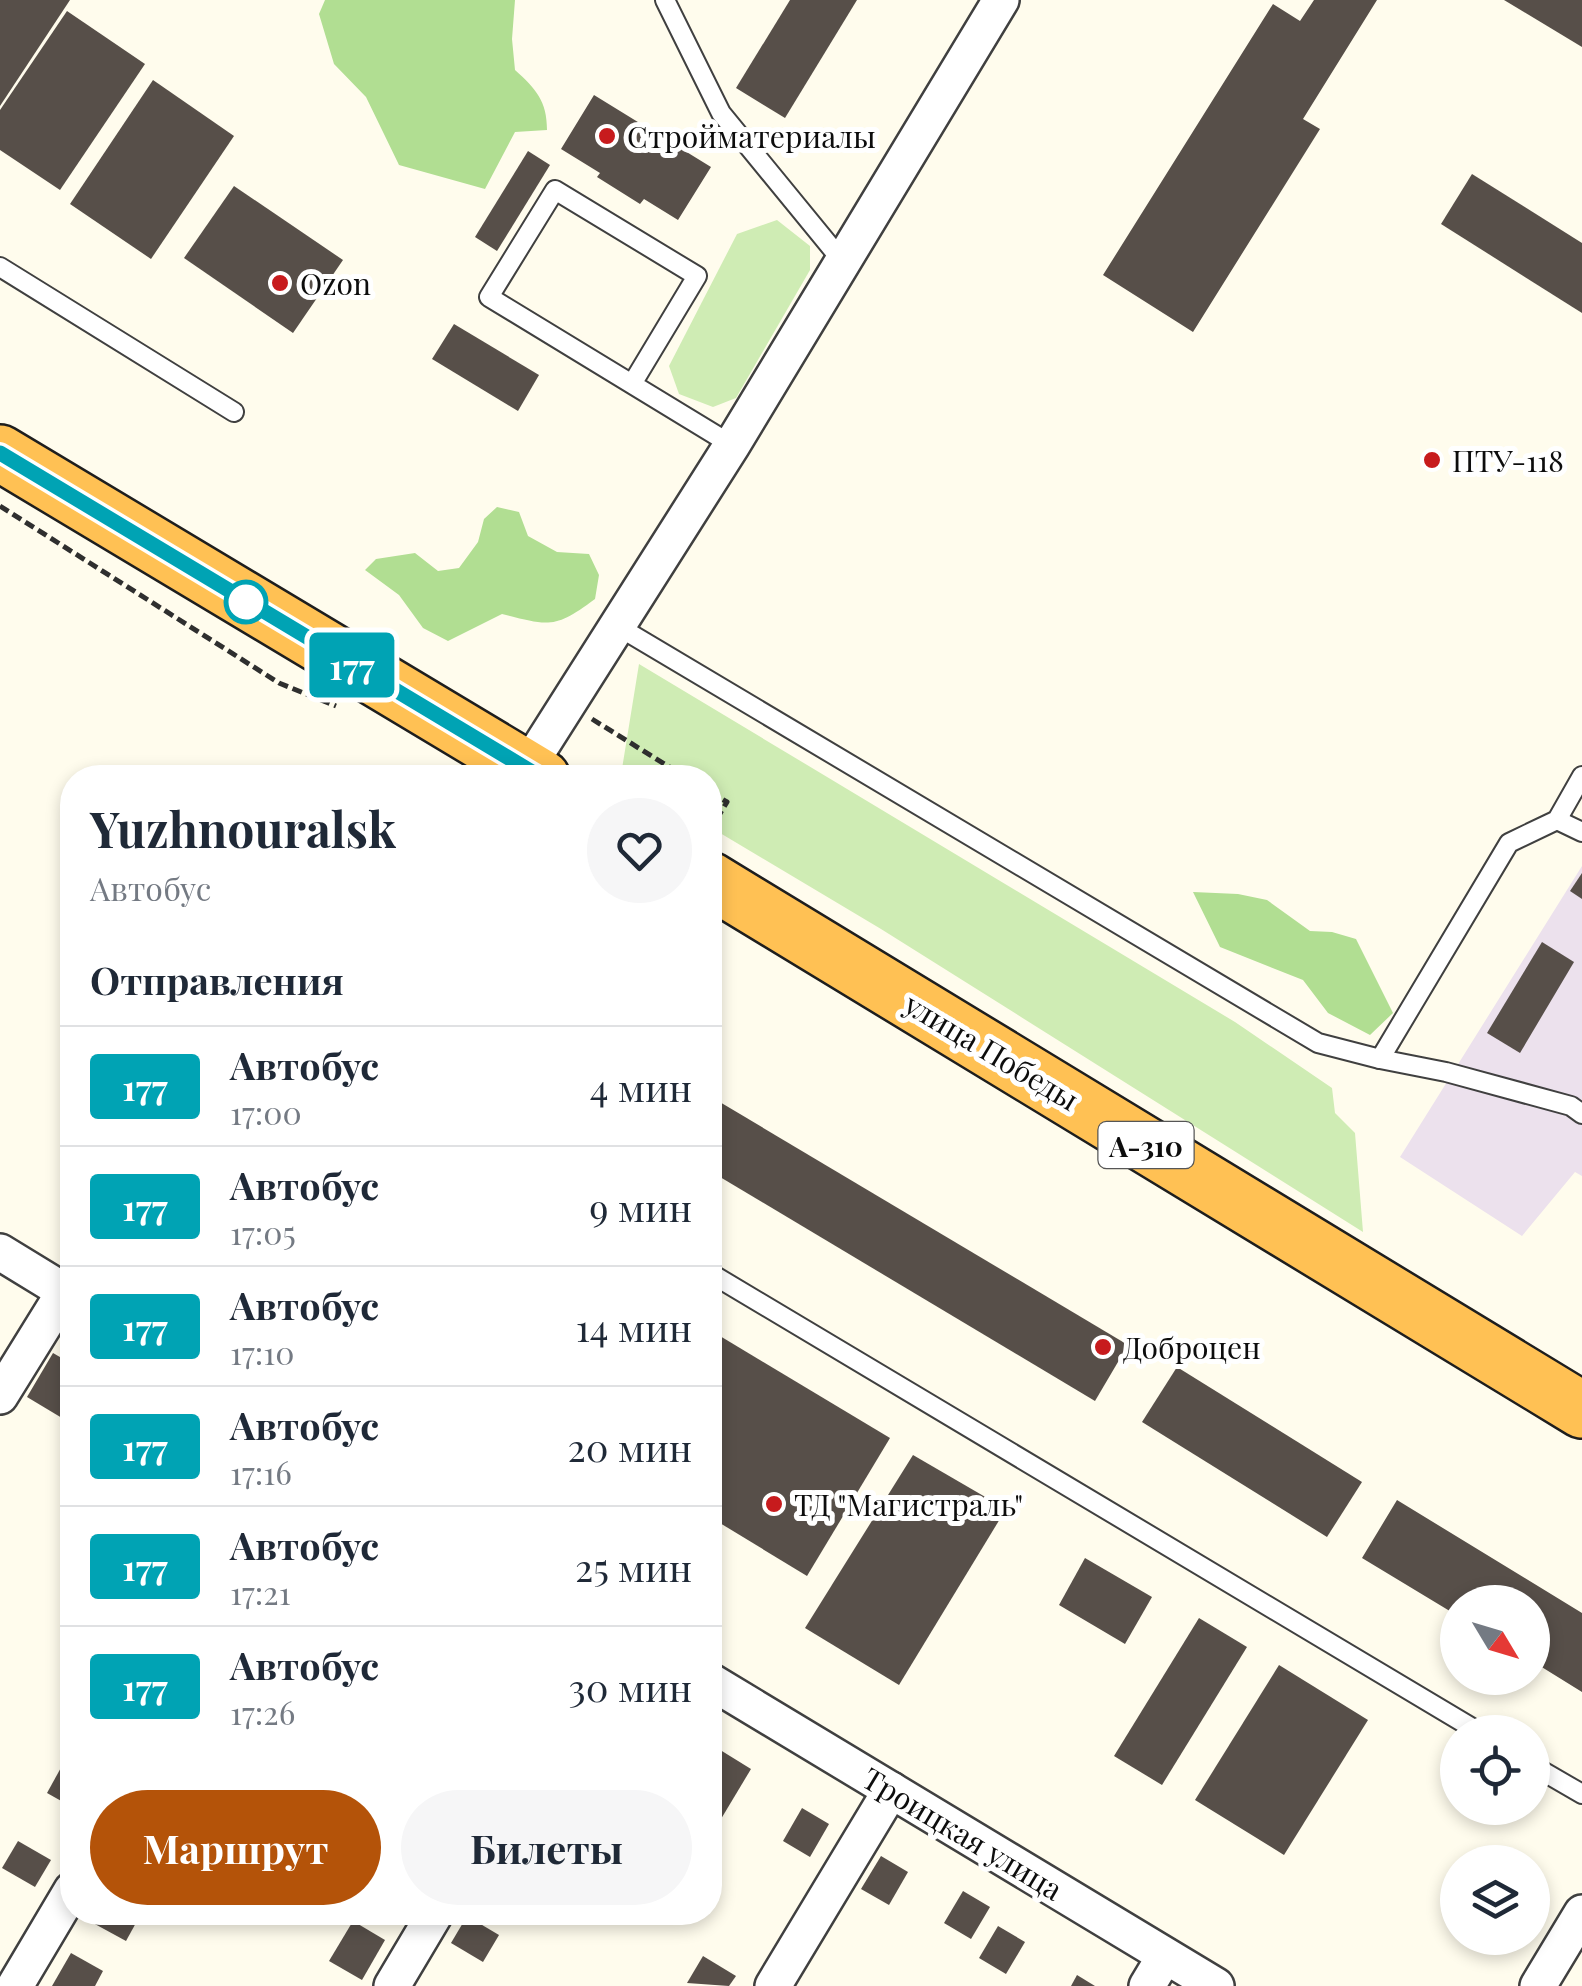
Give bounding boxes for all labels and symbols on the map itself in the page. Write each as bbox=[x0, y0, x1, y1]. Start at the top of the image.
place label: Стройматериалы bbox=[627, 116, 876, 156]
marker: Стройматериалы bbox=[596, 125, 618, 147]
place label: Ozon bbox=[300, 263, 371, 303]
marker: Ozon bbox=[269, 272, 291, 294]
place label: ПТУ-118 bbox=[1452, 440, 1564, 480]
marker: ПТУ-118 bbox=[1421, 449, 1443, 471]
unlabelled marker bbox=[225, 581, 267, 623]
line badge: 177 bbox=[294, 632, 410, 698]
street label: улица Победы bbox=[897, 983, 1087, 1119]
road number: А-310 bbox=[1098, 1122, 1194, 1168]
place label: Доброцен bbox=[1123, 1327, 1261, 1367]
marker: Доброцен bbox=[1092, 1336, 1114, 1358]
place label: ТД "Магистраль" bbox=[794, 1484, 1023, 1524]
marker: ТД "Магистраль" bbox=[763, 1493, 785, 1515]
north arrow bbox=[1440, 1585, 1550, 1695]
street label: Троицкая улица bbox=[856, 1758, 1070, 1908]

